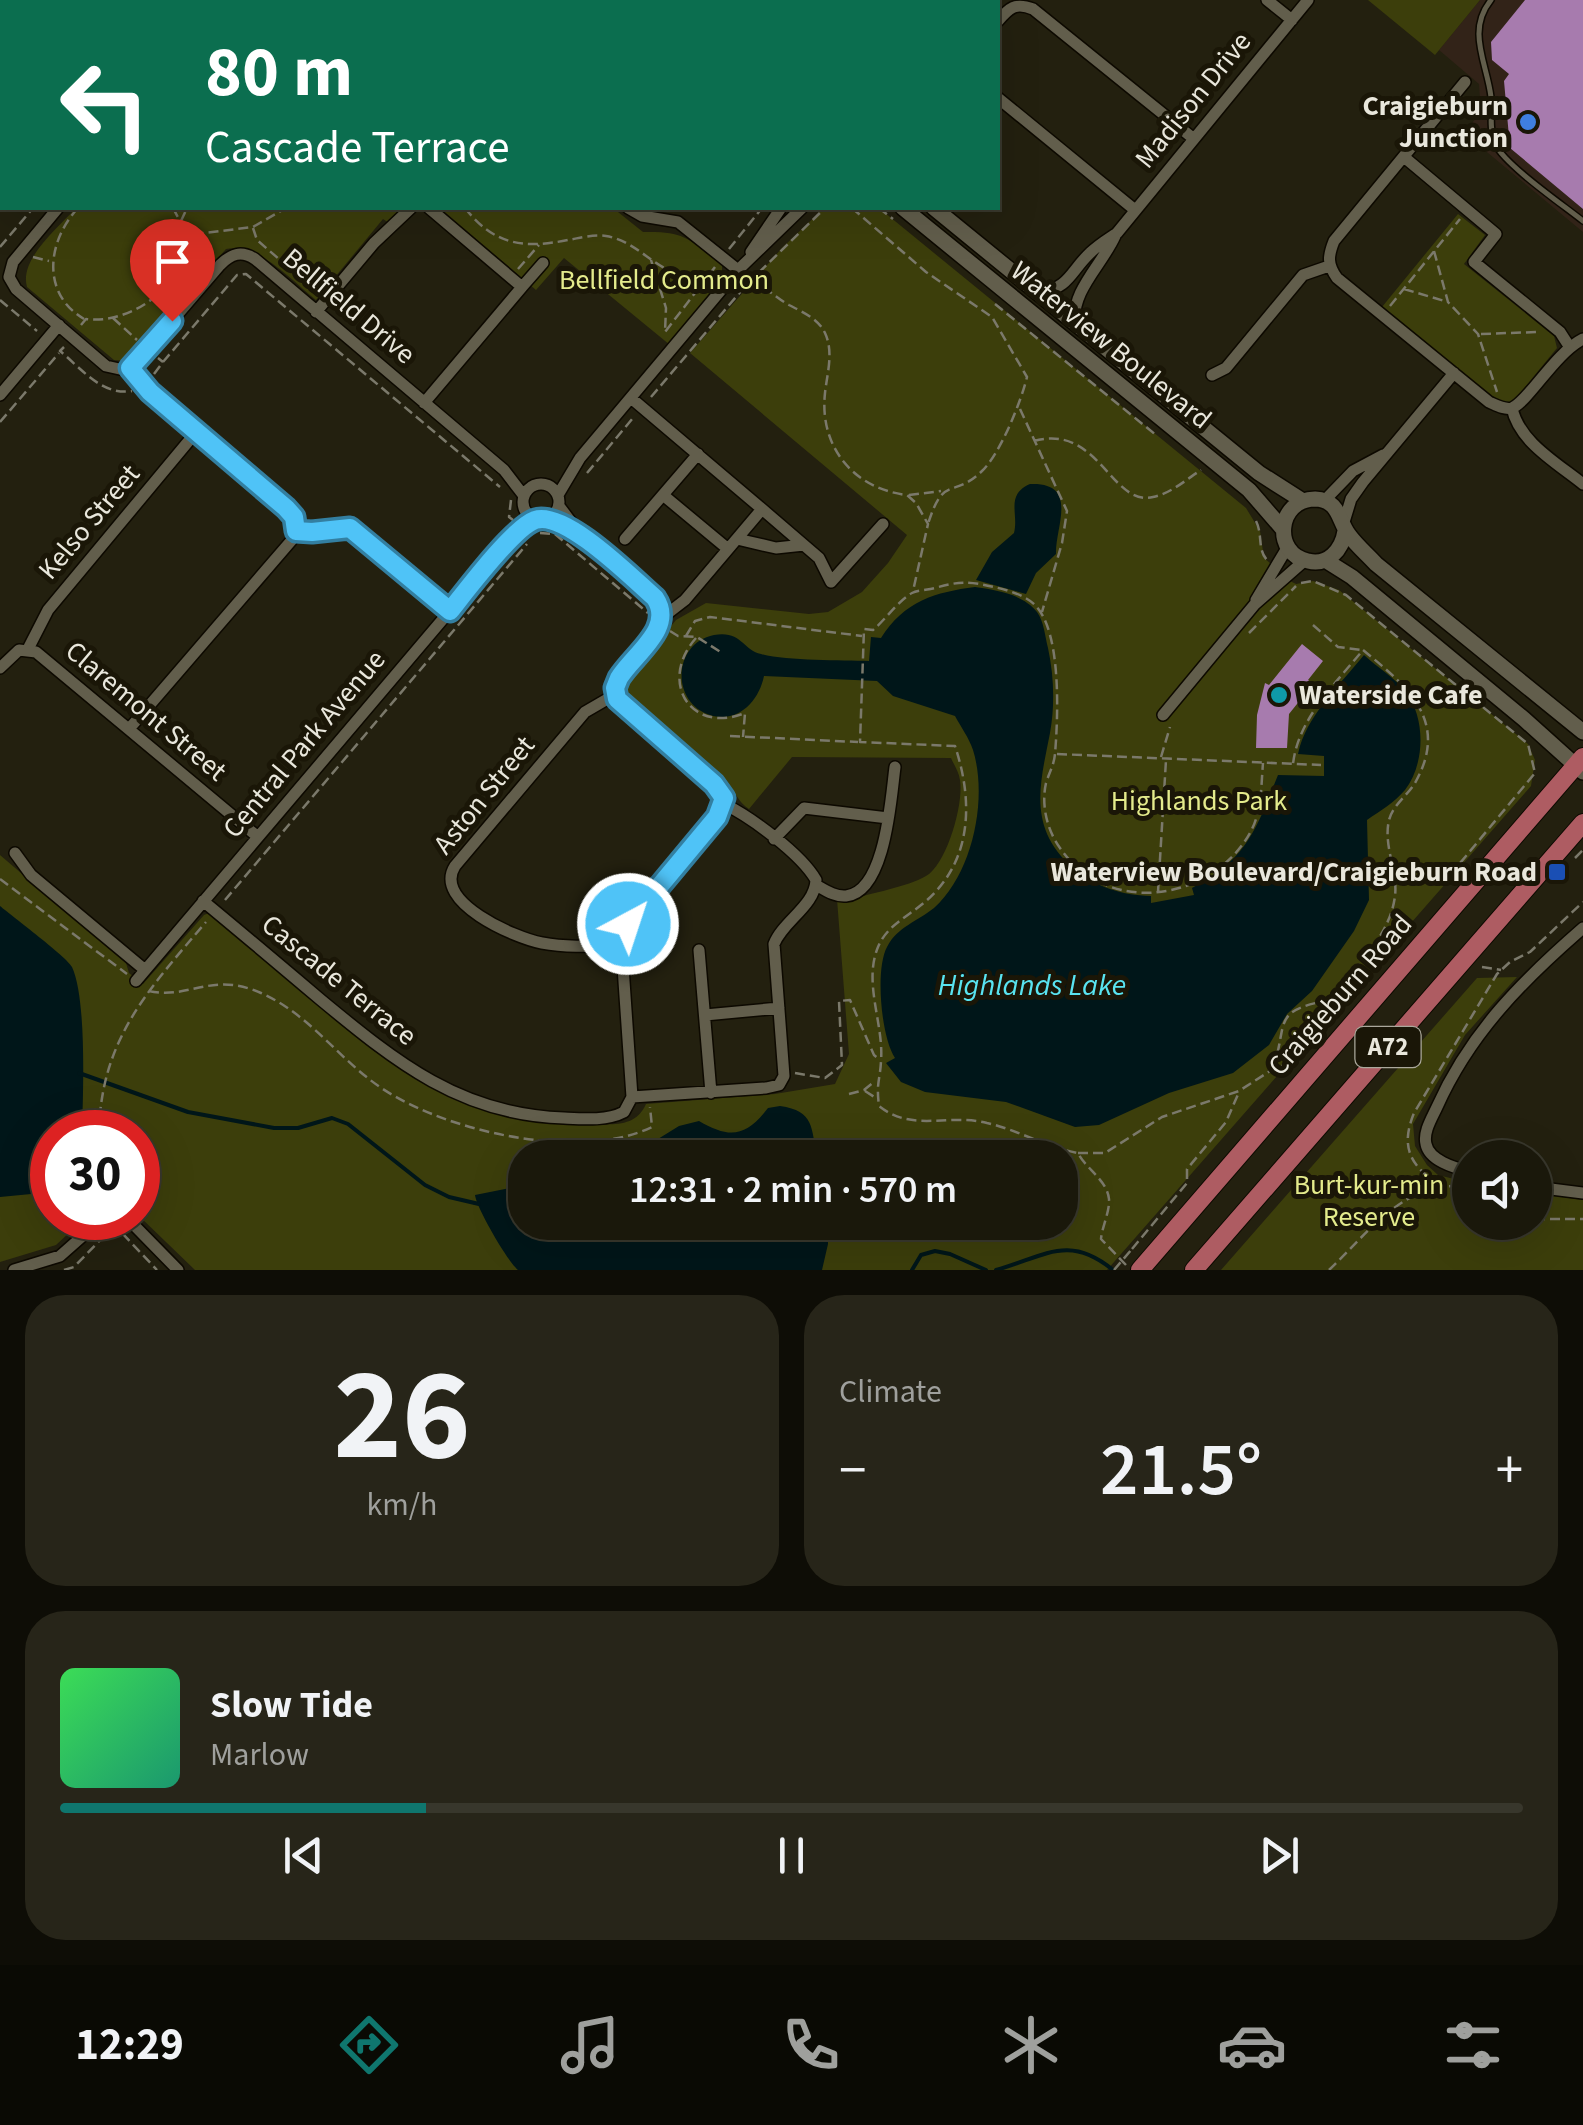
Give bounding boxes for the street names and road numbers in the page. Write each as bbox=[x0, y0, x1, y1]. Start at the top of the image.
street label: Madison Drive bbox=[1125, 23, 1261, 177]
street label: Bellfield Drive bbox=[274, 238, 424, 374]
street label: Waterview Boulevard bbox=[1002, 251, 1220, 439]
street label: Kelso Street bbox=[29, 455, 150, 588]
street label: Claremont Street bbox=[57, 632, 236, 791]
street label: Central Park Avenue bbox=[213, 641, 395, 847]
street label: Aston Street bbox=[424, 727, 545, 863]
street label: Cascade Terrace bbox=[253, 905, 425, 1055]
street label: Craigieburn Road bbox=[1259, 906, 1421, 1084]
road number: A72 bbox=[1356, 1027, 1420, 1067]

